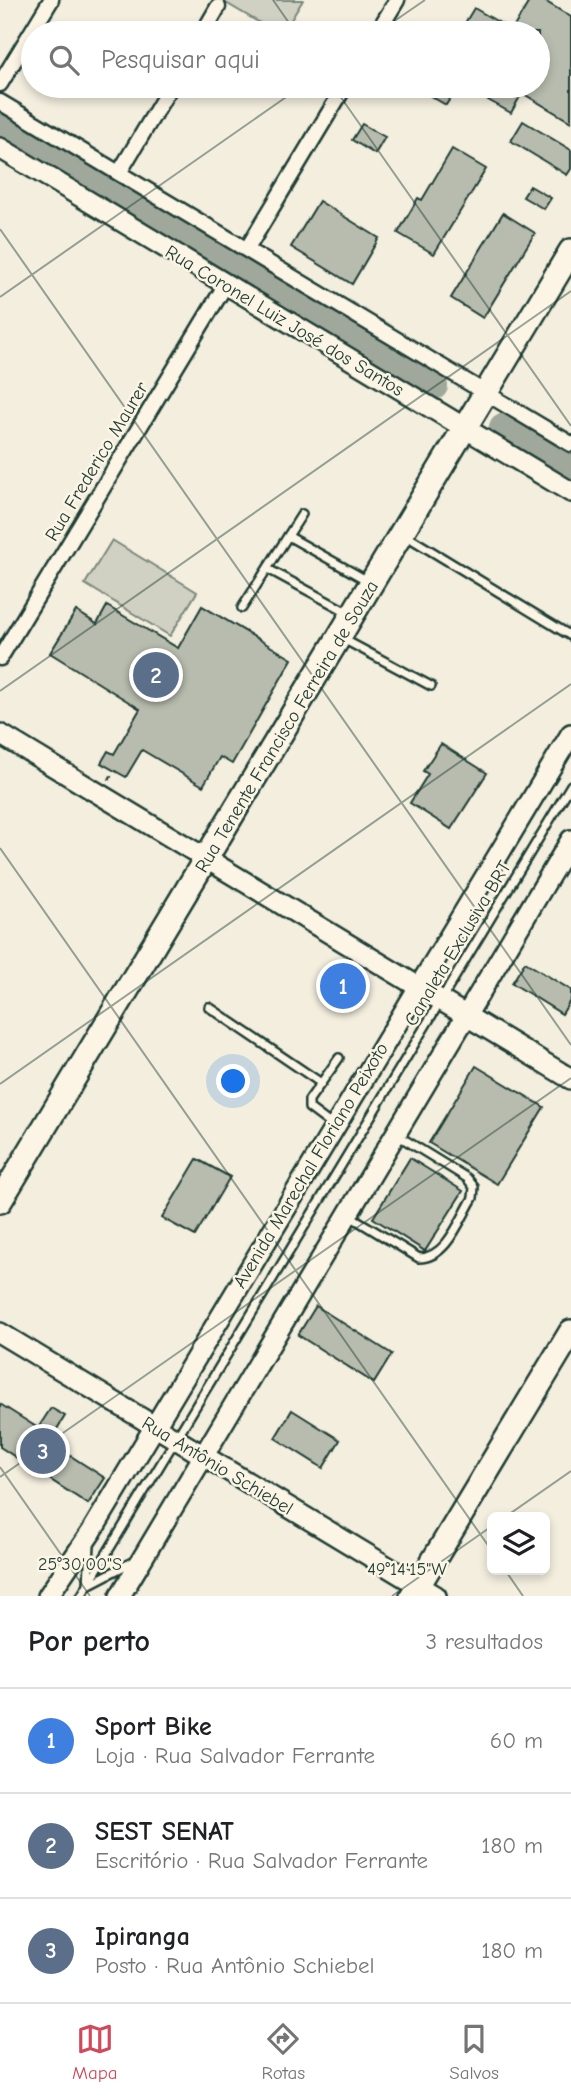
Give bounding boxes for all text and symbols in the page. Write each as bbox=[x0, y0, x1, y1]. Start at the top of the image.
search box bbox=[21, 21, 550, 98]
icon: search bbox=[45, 41, 83, 79]
text: Pesquisar aqui bbox=[101, 45, 260, 75]
street label: Rua Coronel Luiz José dos Santos bbox=[161, 241, 408, 401]
street label: Rua Frederico Maurer bbox=[41, 378, 153, 545]
street label: Rua Tenente Francisco Ferreira de Souza bbox=[191, 577, 383, 877]
pin: 2 bbox=[133, 649, 179, 701]
street label: Canaleta Exclusiva BRT bbox=[400, 857, 516, 1030]
pin: 1 bbox=[320, 960, 366, 1012]
street label: Avenida Marechal Floriano Peixoto bbox=[229, 1039, 393, 1292]
your location bbox=[216, 1064, 250, 1098]
street label: Rua Antônio Schiebel bbox=[138, 1412, 297, 1520]
pin: 3 bbox=[20, 1425, 66, 1477]
map controls bbox=[487, 1512, 550, 1575]
button: layers bbox=[487, 1512, 550, 1575]
text: 25°30'00"S bbox=[38, 1554, 122, 1575]
text: 49°14'15"W bbox=[367, 1559, 447, 1580]
text: Por perto bbox=[28, 1624, 150, 1659]
text: 3 resultados bbox=[426, 1628, 543, 1655]
text: Sport Bike bbox=[95, 1712, 212, 1742]
text: 1 bbox=[46, 1727, 56, 1754]
text: 60 m bbox=[490, 1727, 543, 1754]
text: Loja · Rua Salvador Ferrante bbox=[95, 1742, 375, 1769]
text: SEST SENAT bbox=[95, 1817, 234, 1847]
text: 2 bbox=[45, 1832, 57, 1859]
text: 180 m bbox=[481, 1832, 543, 1859]
text: Escritório · Rua Salvador Ferrante bbox=[95, 1847, 428, 1874]
text: Ipiranga bbox=[95, 1922, 190, 1952]
text: 3 bbox=[45, 1937, 57, 1964]
text: 180 m bbox=[481, 1937, 543, 1964]
text: Posto · Rua Antônio Schiebel bbox=[95, 1952, 375, 1979]
tab: Mapa bbox=[72, 2020, 118, 2084]
tab: Rotas bbox=[262, 2020, 305, 2084]
tab: Salvos bbox=[449, 2020, 499, 2084]

